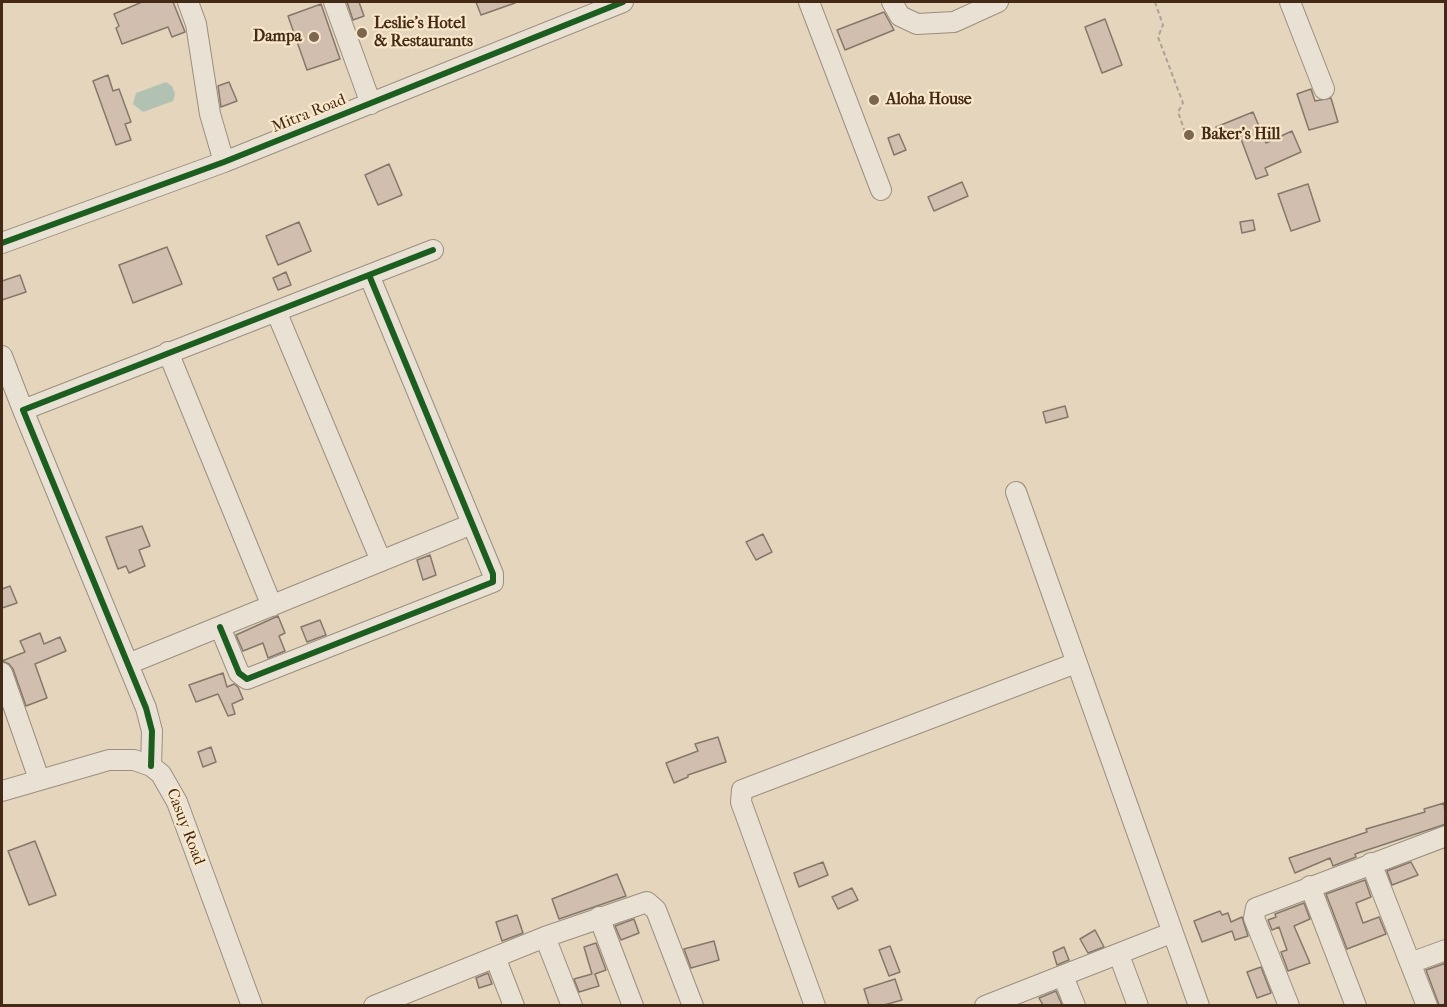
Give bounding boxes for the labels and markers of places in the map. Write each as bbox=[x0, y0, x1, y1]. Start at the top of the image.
place label: Leslie's Hotel & Restaurants bbox=[374, 14, 473, 52]
marker: Leslie's Hotel & Restaurants bbox=[355, 26, 369, 40]
place label: Dampa bbox=[253, 27, 302, 47]
marker: Dampa bbox=[307, 30, 321, 44]
place label: Aloha House bbox=[886, 90, 972, 110]
marker: Aloha House bbox=[867, 93, 881, 107]
place label: Baker's Hill bbox=[1201, 125, 1280, 145]
marker: Baker's Hill bbox=[1182, 128, 1196, 142]

